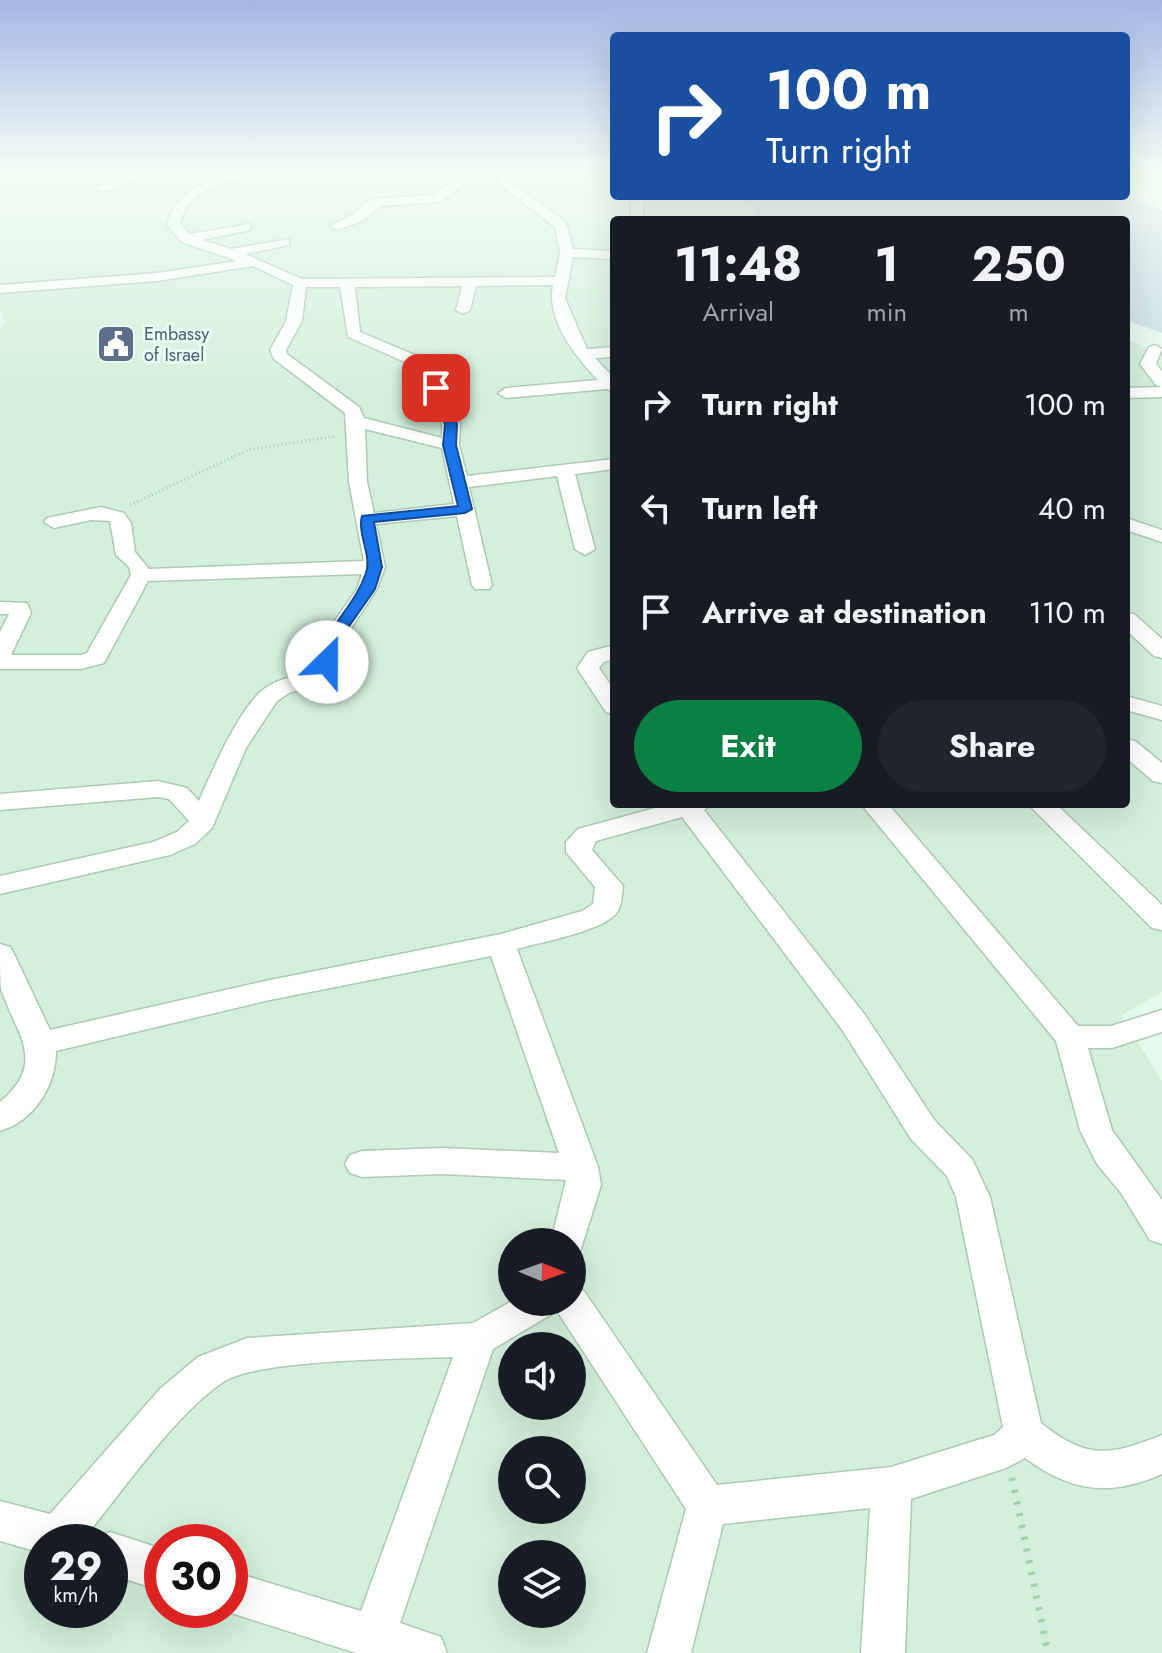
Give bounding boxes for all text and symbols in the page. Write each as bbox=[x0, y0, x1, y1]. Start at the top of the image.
text: 100 m bbox=[766, 49, 931, 130]
icon: right bbox=[634, 64, 738, 168]
text: Turn right bbox=[766, 124, 911, 176]
text: 11:48 bbox=[674, 230, 802, 299]
text: 1 bbox=[875, 230, 899, 299]
text: 250 bbox=[971, 230, 1066, 299]
text: Arrival bbox=[702, 293, 774, 331]
text: min bbox=[866, 293, 907, 331]
text: m bbox=[1008, 293, 1029, 331]
place label: Embassy of Israel bbox=[144, 321, 209, 368]
public building icon: Embassy of Israel bbox=[95, 323, 137, 365]
pin bbox=[402, 354, 470, 422]
icon: arrive bbox=[414, 366, 458, 410]
icon: right bbox=[634, 382, 678, 426]
text: Turn right bbox=[702, 383, 838, 426]
text: 100 m bbox=[1024, 383, 1106, 426]
icon: left bbox=[634, 486, 678, 530]
text: Turn left bbox=[702, 487, 817, 530]
text: 40 m bbox=[1038, 487, 1106, 530]
icon: arrive bbox=[634, 590, 678, 634]
text: Arrive at destination bbox=[702, 591, 987, 634]
text: 110 m bbox=[1029, 591, 1106, 634]
position arrow bbox=[285, 620, 369, 704]
button: Exit bbox=[634, 700, 862, 792]
button: Share bbox=[878, 700, 1106, 792]
north arrow bbox=[498, 1228, 586, 1316]
map controls bbox=[498, 1228, 586, 1628]
button: sound bbox=[498, 1332, 586, 1420]
button: search bbox=[498, 1436, 586, 1524]
speed limit sign: 30 bbox=[144, 1524, 248, 1628]
text: 29 bbox=[50, 1537, 103, 1595]
button: layers bbox=[498, 1540, 586, 1628]
text: km/h bbox=[53, 1581, 99, 1610]

